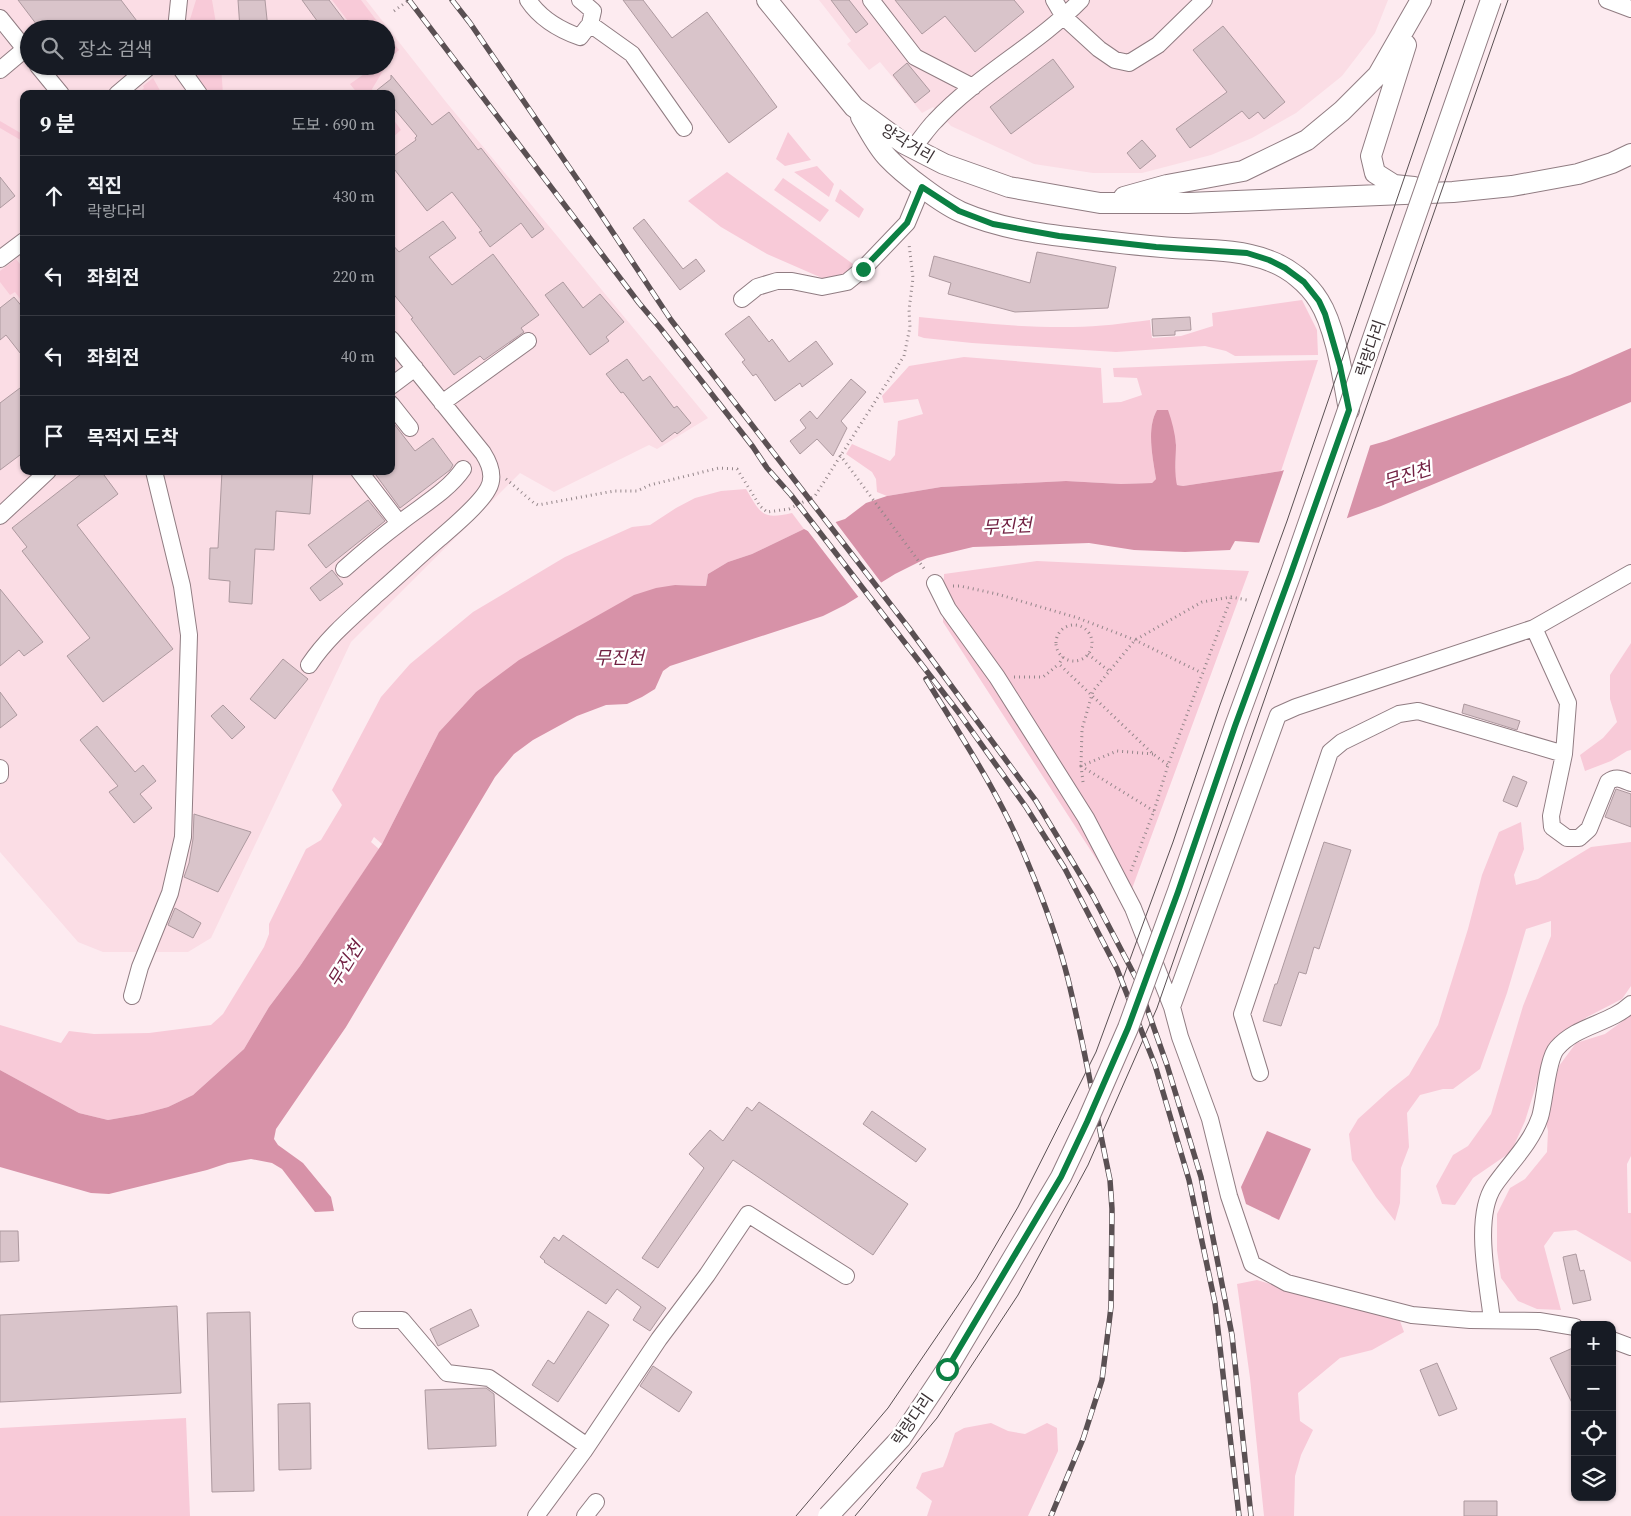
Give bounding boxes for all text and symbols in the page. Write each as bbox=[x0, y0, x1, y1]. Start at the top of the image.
search box bbox=[20, 20, 395, 75]
icon: search bbox=[38, 34, 66, 62]
text: 장소 검색 bbox=[78, 36, 152, 62]
text: 9 분 bbox=[40, 109, 75, 138]
text: 도보 · 690 m bbox=[291, 113, 375, 135]
street label: 양각거리 bbox=[877, 118, 939, 168]
text: 직진 bbox=[87, 172, 122, 198]
icon: ahead bbox=[40, 182, 68, 210]
text: 430 m bbox=[333, 185, 375, 207]
text: 락랑다리 bbox=[87, 200, 146, 222]
route end bbox=[852, 258, 875, 281]
icon: left bbox=[40, 262, 68, 290]
text: 좌회전 bbox=[87, 264, 139, 290]
text: 220 m bbox=[333, 265, 375, 287]
street label: 락랑다리 bbox=[1350, 317, 1390, 379]
icon: left bbox=[40, 342, 68, 370]
text: 좌회전 bbox=[87, 344, 139, 370]
text: 40 m bbox=[341, 345, 375, 367]
icon: arrive bbox=[40, 422, 68, 450]
text: 목적지 도착 bbox=[87, 424, 178, 450]
water label: 무진천 bbox=[1380, 455, 1437, 494]
water label: 무진천 bbox=[982, 512, 1035, 540]
water label: 무진천 bbox=[594, 645, 646, 670]
water label: 무진천 bbox=[321, 934, 370, 992]
map controls bbox=[1571, 1321, 1616, 1501]
button: + bbox=[1571, 1321, 1616, 1366]
route start bbox=[936, 1358, 959, 1381]
button: − bbox=[1571, 1366, 1616, 1411]
street label: 락랑다리 bbox=[886, 1389, 938, 1449]
button: locate bbox=[1571, 1411, 1616, 1456]
button: layers bbox=[1571, 1456, 1616, 1501]

